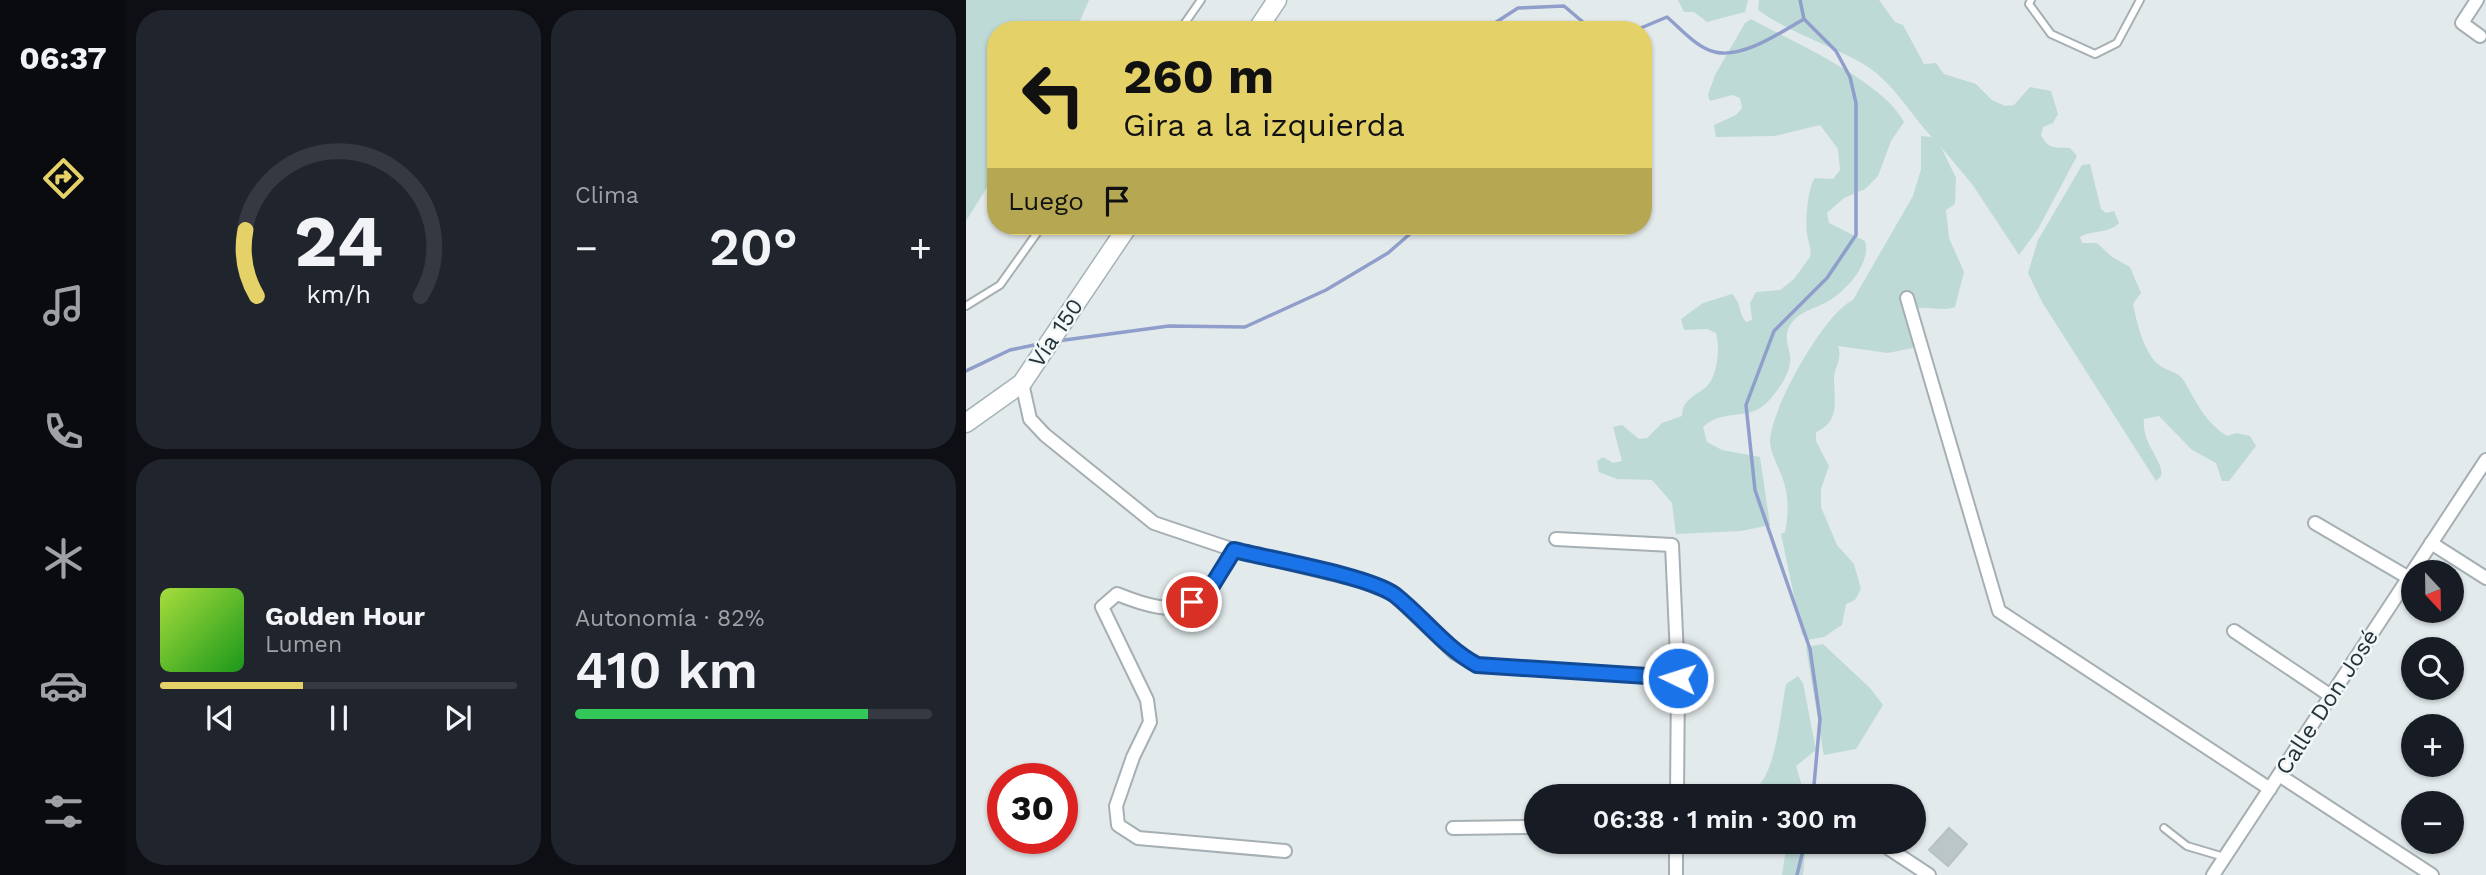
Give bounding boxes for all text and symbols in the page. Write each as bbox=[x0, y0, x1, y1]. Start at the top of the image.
text: 06:37 bbox=[19, 39, 107, 77]
text: 260 m bbox=[1123, 47, 1274, 105]
icon: left bbox=[1008, 49, 1099, 140]
text: Gira a la izquierda bbox=[1123, 106, 1405, 144]
icon: directions bbox=[39, 154, 88, 203]
text: Clima bbox=[575, 182, 639, 209]
icon: arrive bbox=[1098, 182, 1136, 220]
text: Luego bbox=[1008, 186, 1084, 216]
text: 24 bbox=[294, 198, 383, 284]
text: 20° bbox=[709, 217, 798, 278]
text: − bbox=[575, 226, 598, 270]
text: + bbox=[909, 226, 932, 270]
text: km/h bbox=[306, 279, 371, 308]
icon: music bbox=[39, 281, 88, 330]
street label: Vía 150 bbox=[1023, 293, 1089, 373]
icon: phone bbox=[39, 407, 88, 456]
icon: climate bbox=[39, 534, 88, 583]
north arrow bbox=[2401, 560, 2464, 623]
map controls bbox=[2401, 560, 2464, 854]
pin bbox=[1162, 572, 1222, 632]
icon: arrive bbox=[1173, 583, 1211, 621]
text: Golden Hour bbox=[265, 601, 425, 631]
text: Autonomía · 82% bbox=[575, 605, 764, 632]
street label: Calle Don José bbox=[2270, 624, 2384, 780]
text: Lumen bbox=[265, 631, 342, 658]
button: search bbox=[2401, 637, 2464, 700]
text: 410 km bbox=[575, 640, 758, 701]
position arrow bbox=[1641, 641, 1715, 715]
icon: car bbox=[39, 661, 88, 710]
icon: previous bbox=[201, 699, 239, 737]
icon: pause bbox=[320, 699, 358, 737]
icon: next bbox=[439, 699, 477, 737]
button: + bbox=[2401, 714, 2464, 777]
speed limit sign: 30 bbox=[987, 763, 1078, 854]
icon: filters bbox=[39, 787, 88, 836]
button: − bbox=[2401, 791, 2464, 854]
text: 06:38 · 1 min · 300 m bbox=[1593, 804, 1857, 834]

